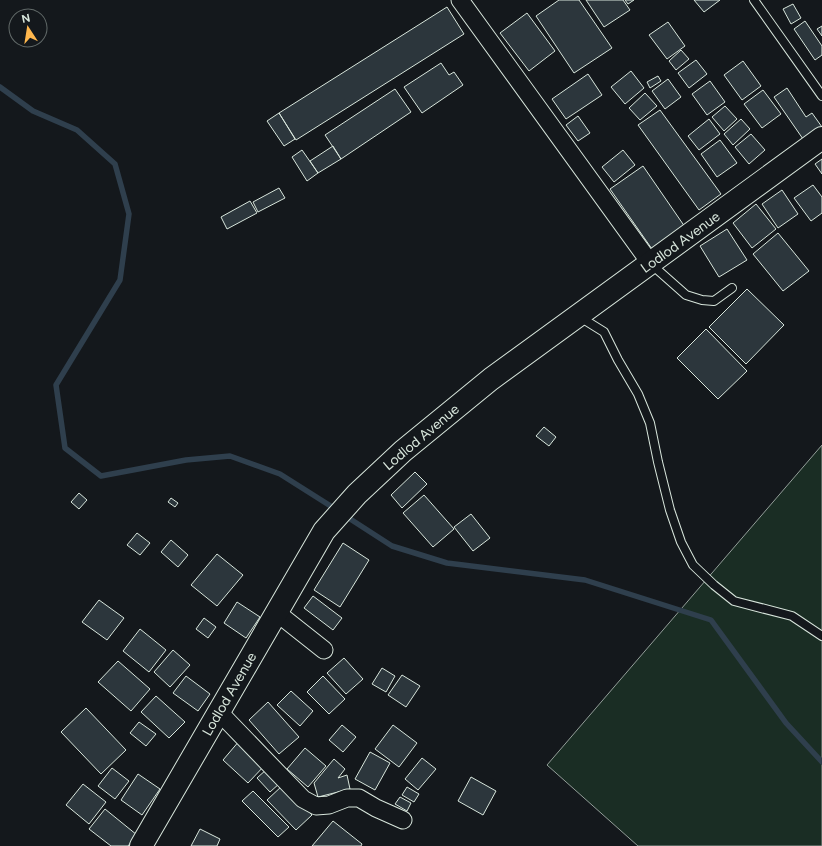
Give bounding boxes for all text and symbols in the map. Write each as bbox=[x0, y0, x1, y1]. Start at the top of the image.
north arrow bbox=[8, 8, 48, 48]
text: N bbox=[21, 11, 32, 26]
street label: Lodlod Avenue bbox=[637, 208, 724, 277]
street label: Lodlod Avenue bbox=[380, 400, 463, 474]
street label: Lodlod Avenue bbox=[199, 649, 260, 739]

